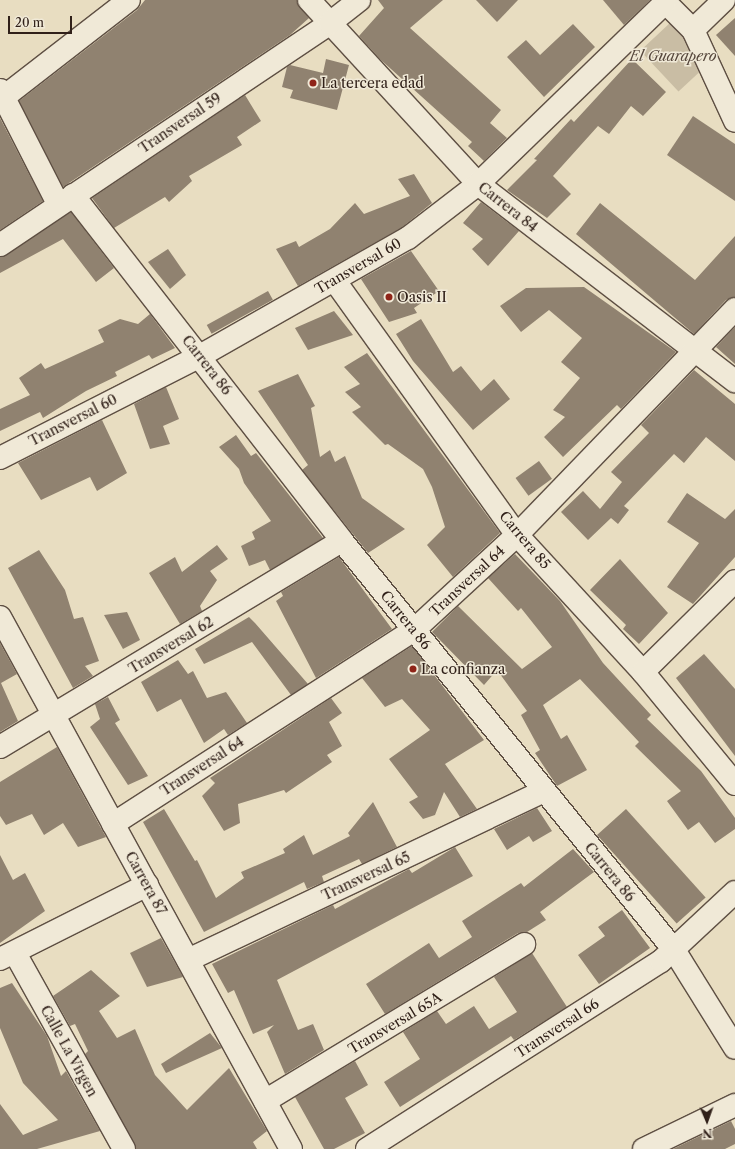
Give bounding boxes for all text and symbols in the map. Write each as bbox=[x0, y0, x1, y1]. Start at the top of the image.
scale bar bbox=[10, 8, 74, 34]
text: 20 m bbox=[15, 15, 44, 30]
park label: El Guarapero bbox=[630, 48, 716, 64]
place label: La tercera edad bbox=[321, 75, 424, 91]
marker: La tercera edad bbox=[308, 78, 318, 88]
street label: Transversal 59 bbox=[136, 89, 224, 157]
street label: Carrera 84 bbox=[475, 179, 541, 235]
street label: Transversal 60 bbox=[312, 234, 404, 298]
place label: Oasis II bbox=[397, 289, 447, 305]
marker: Oasis II bbox=[384, 292, 394, 302]
street label: Carrera 86 bbox=[179, 332, 235, 398]
street label: Transversal 60 bbox=[26, 391, 120, 449]
street label: Carrera 85 bbox=[496, 508, 554, 572]
street label: Transversal 64 bbox=[426, 542, 508, 620]
street label: Carrera 86 bbox=[377, 587, 435, 653]
street label: Transversal 62 bbox=[125, 613, 217, 677]
place label: La confianza bbox=[421, 661, 506, 677]
marker: La confianza bbox=[408, 664, 418, 674]
street label: Transversal 64 bbox=[157, 733, 247, 799]
street label: Carrera 86 bbox=[581, 839, 639, 905]
street label: Carrera 87 bbox=[122, 848, 170, 918]
street label: Transversal 65 bbox=[319, 848, 413, 904]
street label: Transversal 65A bbox=[345, 988, 445, 1058]
street label: Transversal 66 bbox=[512, 995, 602, 1061]
street label: Calle La Virgen bbox=[37, 1002, 101, 1100]
north arrow bbox=[687, 1101, 727, 1141]
text: N bbox=[702, 1126, 712, 1140]

